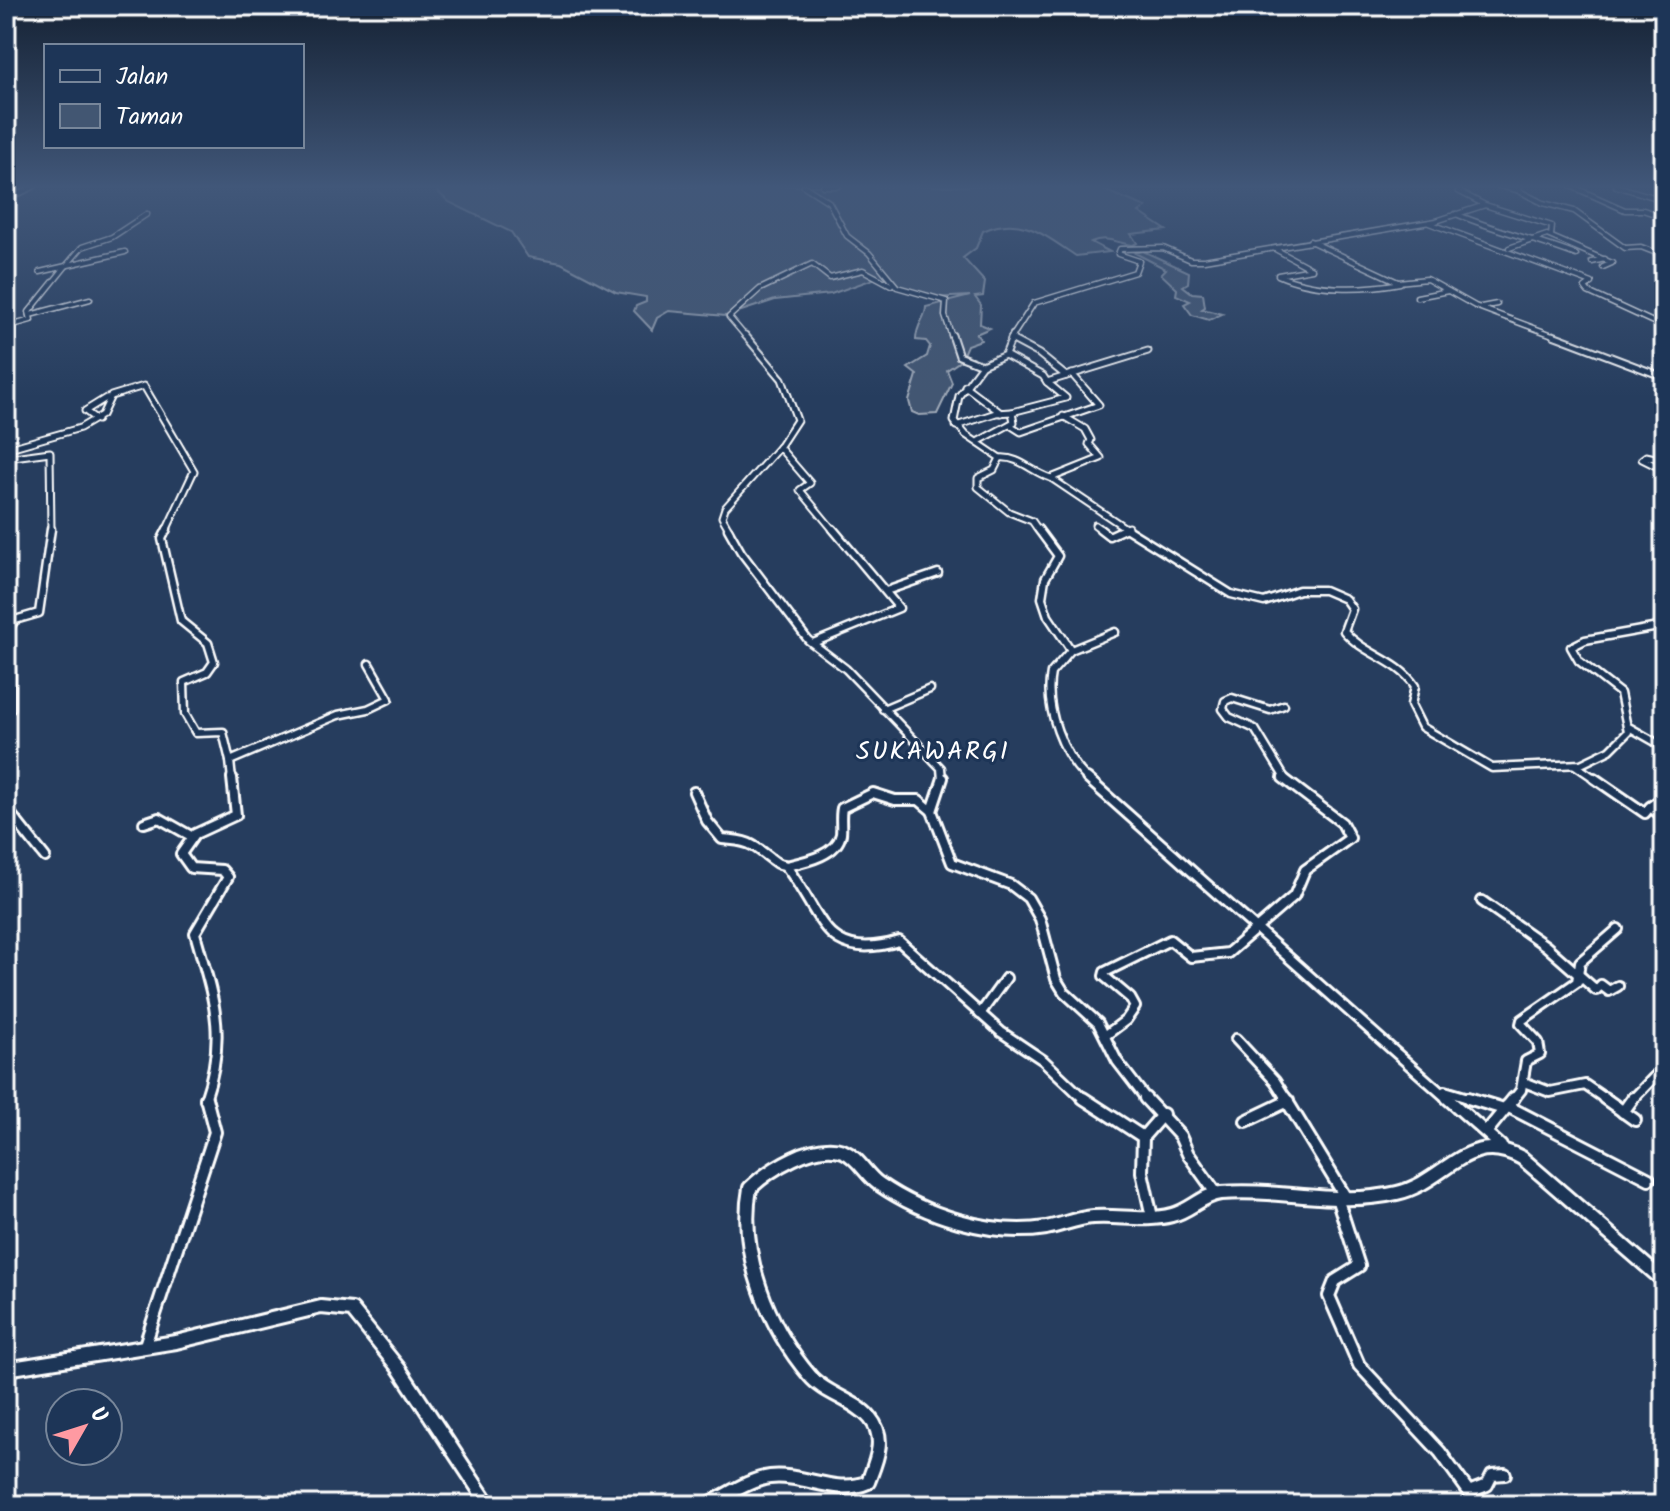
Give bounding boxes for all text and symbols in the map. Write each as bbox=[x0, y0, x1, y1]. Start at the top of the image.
legend bbox=[44, 44, 304, 148]
text: Jalan bbox=[116, 58, 168, 97]
text: Taman bbox=[116, 98, 183, 137]
district label: SUKAWARGI bbox=[856, 731, 1010, 773]
north arrow bbox=[44, 1387, 124, 1467]
text: U bbox=[80, 1400, 115, 1432]

